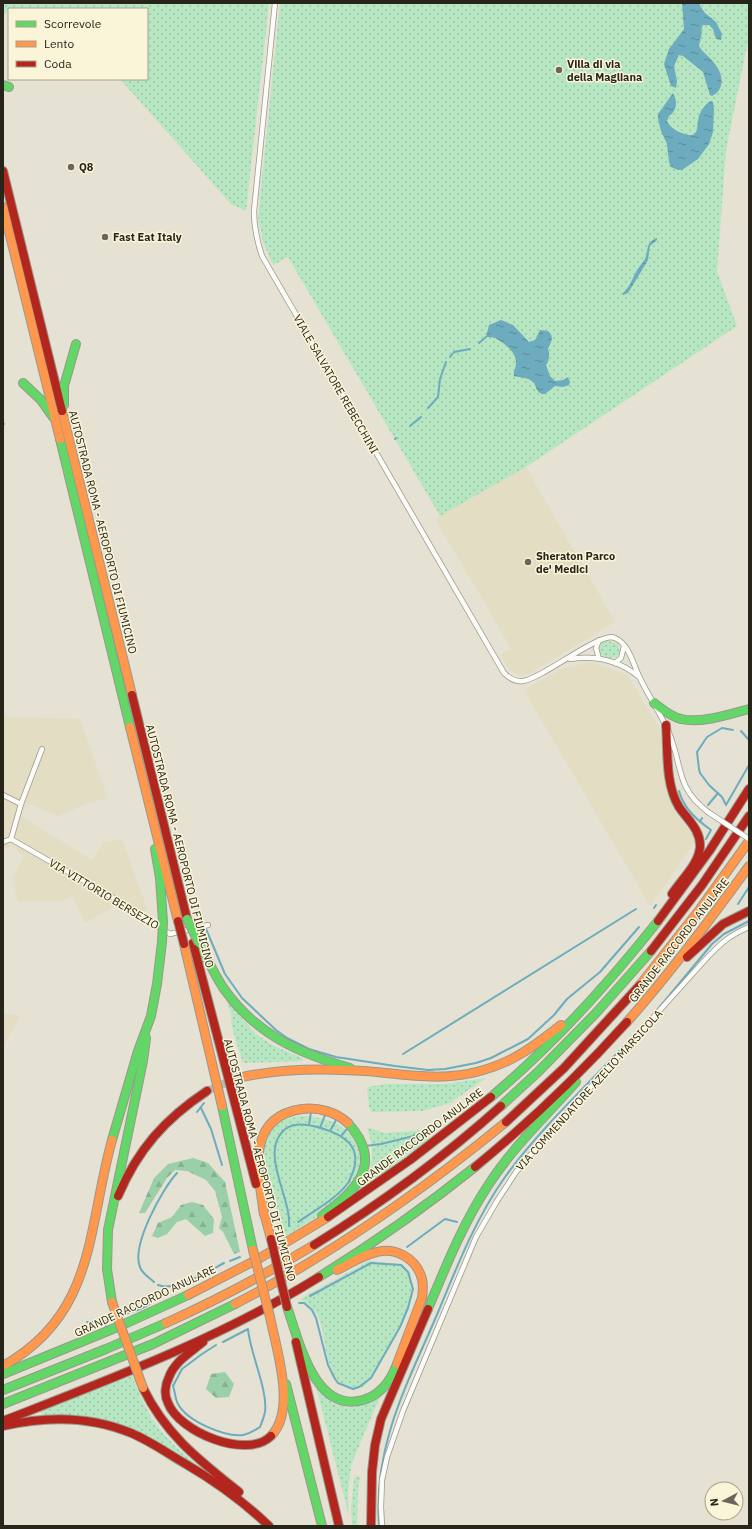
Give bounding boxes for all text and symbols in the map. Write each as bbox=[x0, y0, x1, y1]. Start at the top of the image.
legend bbox=[8, 8, 148, 80]
text: Scorrevole bbox=[44, 16, 102, 31]
text: Lento bbox=[44, 36, 74, 51]
text: Coda bbox=[44, 56, 72, 71]
place label: Villa di via della Magliana bbox=[567, 57, 642, 84]
marker: Villa di via della Magliana bbox=[554, 65, 564, 75]
place label: Q8 bbox=[79, 160, 94, 174]
marker: Q8 bbox=[66, 162, 76, 172]
place label: Fast Eat Italy bbox=[113, 230, 182, 244]
marker: Fast Eat Italy bbox=[100, 232, 110, 242]
street label: VIALE SALVATORE REBECCHINI bbox=[290, 312, 382, 456]
street label: AUTOSTRADA ROMA - AEROPORTO DI FIUMICINO bbox=[66, 409, 140, 655]
place label: Sheraton Parco de' Medici bbox=[536, 549, 615, 576]
marker: Sheraton Parco de' Medici bbox=[523, 557, 533, 567]
street label: AUTOSTRADA ROMA - AEROPORTO DI FIUMICINO bbox=[143, 723, 217, 969]
street label: VIA VITTORIO BERSEZIO bbox=[46, 856, 162, 933]
street label: GRANDE RACCORDO ANULARE bbox=[626, 875, 732, 1005]
street label: VIA COMMENDATORE AZELIO MARSICOLA bbox=[513, 1007, 665, 1173]
street label: AUTOSTRADA ROMA - AEROPORTO DI FIUMICINO bbox=[221, 1037, 299, 1283]
street label: GRANDE RACCORDO ANULARE bbox=[354, 1085, 486, 1189]
street label: GRANDE RACCORDO ANULARE bbox=[72, 1262, 218, 1340]
north arrow bbox=[704, 1481, 744, 1521]
text: N bbox=[707, 1497, 722, 1507]

